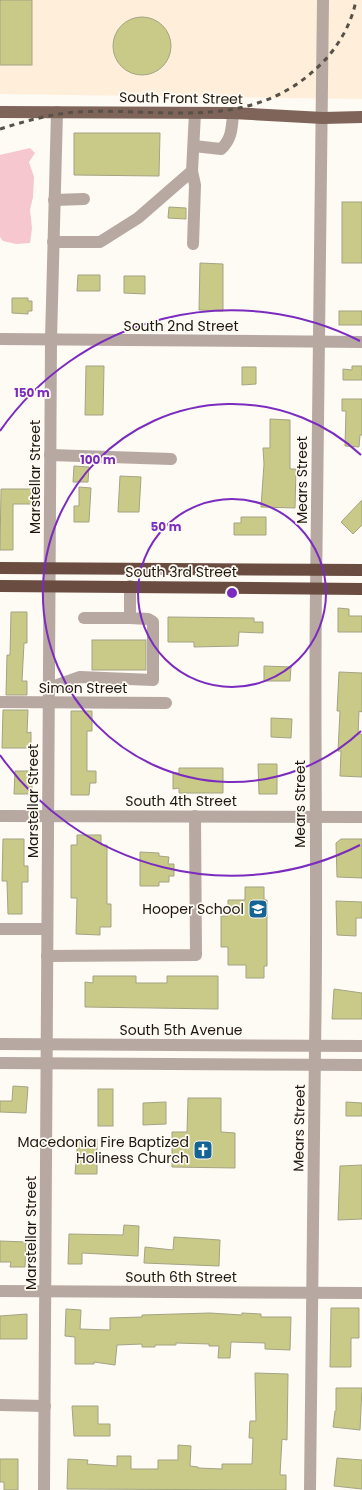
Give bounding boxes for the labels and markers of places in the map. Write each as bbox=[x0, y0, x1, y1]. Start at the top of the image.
centre of rings bbox=[225, 586, 239, 600]
school or university icon: Hooper School bbox=[247, 898, 269, 920]
place label: Hooper School bbox=[142, 899, 244, 919]
place label: Macedonia Fire Baptized Holiness Church bbox=[18, 1132, 189, 1168]
church icon: Macedonia Fire Baptized Holiness Church bbox=[192, 1139, 214, 1161]

